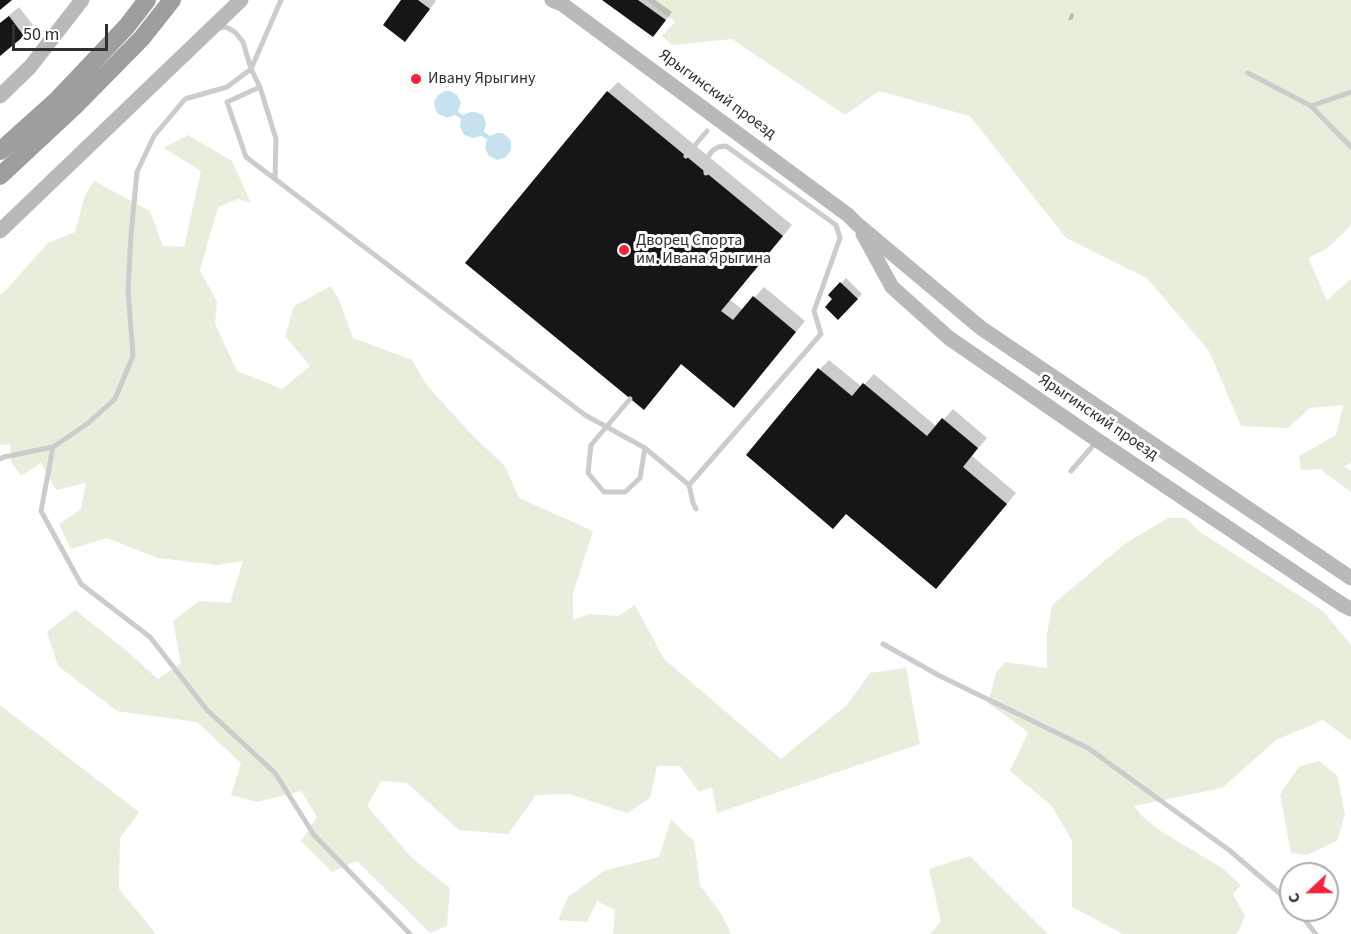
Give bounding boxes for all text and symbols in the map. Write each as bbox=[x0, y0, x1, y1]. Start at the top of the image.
scale bar bbox=[15, 12, 111, 50]
text: 50 m bbox=[23, 22, 59, 47]
street label: Ярыгинский проезд bbox=[655, 46, 779, 144]
place label: Ивану Ярыгину bbox=[428, 69, 535, 89]
marker: Ивану Ярыгину bbox=[409, 72, 423, 86]
place label: Дворец Спорта им. Ивана Ярыгина bbox=[636, 231, 771, 269]
marker: Дворец Спорта им. Ивана Ярыгина bbox=[617, 243, 631, 257]
street label: Ярыгинский проезд bbox=[1034, 371, 1162, 465]
north arrow bbox=[1279, 862, 1339, 922]
text: С bbox=[1282, 890, 1306, 906]

